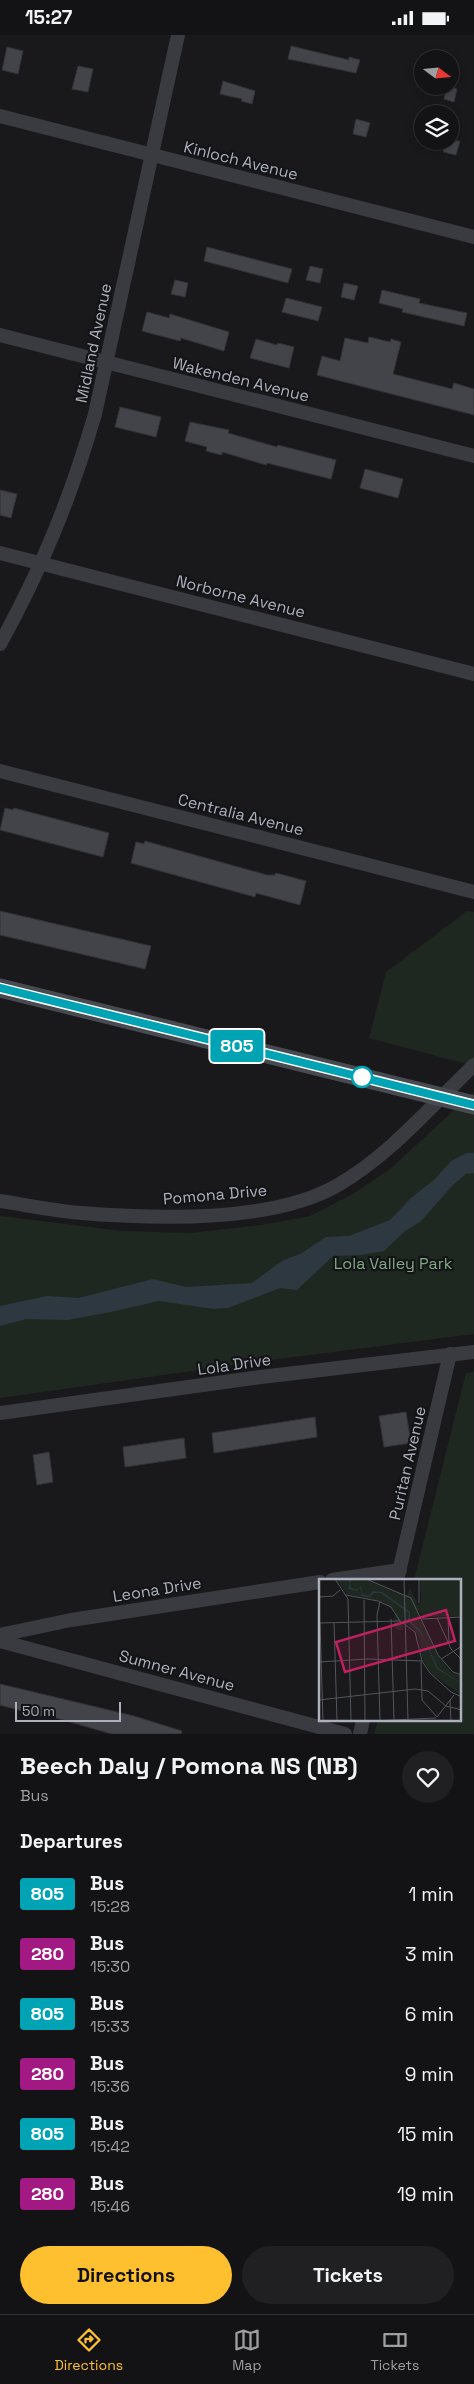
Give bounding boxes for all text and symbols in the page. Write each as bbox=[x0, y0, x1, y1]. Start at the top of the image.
text: 15:27 bbox=[25, 5, 72, 30]
north arrow bbox=[414, 50, 459, 95]
map controls bbox=[414, 50, 459, 150]
button: layers bbox=[414, 105, 459, 150]
street label: Kinloch Avenue bbox=[182, 136, 300, 185]
street label: Midland Avenue bbox=[71, 281, 116, 405]
street label: Wakenden Avenue bbox=[170, 352, 312, 407]
street label: Norborne Avenue bbox=[174, 570, 308, 623]
street label: Centralia Avenue bbox=[176, 789, 306, 840]
line badge: 805 bbox=[208, 1030, 266, 1062]
text: 805 bbox=[220, 1034, 254, 1057]
unlabelled marker bbox=[351, 1066, 373, 1088]
street label: Pomona Drive bbox=[162, 1179, 268, 1210]
park label: Lola Valley Park bbox=[334, 1253, 453, 1274]
street label: Lola Drive bbox=[196, 1349, 272, 1380]
street label: Puritan Avenue bbox=[384, 1404, 431, 1522]
street label: Leona Drive bbox=[111, 1572, 203, 1607]
inset map bbox=[319, 1579, 462, 1721]
street label: Sumner Avenue bbox=[117, 1645, 237, 1696]
scale bar bbox=[15, 1699, 121, 1722]
text: 50 m bbox=[22, 1702, 55, 1720]
text: Beech Daly / Pomona NS (NB) bbox=[20, 1750, 358, 1781]
button: heart bbox=[402, 1751, 454, 1803]
text: Bus bbox=[20, 1785, 49, 1806]
text: Departures bbox=[20, 1829, 123, 1854]
text: Bus bbox=[90, 1871, 124, 1896]
text: 805 bbox=[31, 1882, 64, 1905]
text: 1 min bbox=[409, 1882, 454, 1907]
text: 15:28 bbox=[90, 1896, 130, 1917]
text: Bus bbox=[90, 1931, 124, 1956]
text: 280 bbox=[31, 1942, 64, 1965]
text: 3 min bbox=[405, 1942, 454, 1967]
text: 15:30 bbox=[90, 1956, 130, 1977]
text: Bus bbox=[90, 1991, 124, 2016]
text: 805 bbox=[31, 2002, 64, 2025]
text: 6 min bbox=[405, 2002, 454, 2027]
text: 15:33 bbox=[90, 2016, 130, 2037]
text: Bus bbox=[90, 2051, 124, 2076]
text: 280 bbox=[31, 2062, 64, 2085]
text: 9 min bbox=[405, 2062, 454, 2087]
text: 15:36 bbox=[90, 2076, 130, 2097]
text: Bus bbox=[90, 2111, 124, 2136]
text: 805 bbox=[31, 2122, 64, 2145]
text: 15 min bbox=[397, 2122, 454, 2147]
text: 15:42 bbox=[90, 2136, 130, 2157]
text: Bus bbox=[90, 2171, 124, 2196]
text: 280 bbox=[31, 2182, 64, 2205]
text: 19 min bbox=[397, 2182, 454, 2207]
text: 15:46 bbox=[90, 2196, 130, 2217]
button: Directions bbox=[20, 2246, 232, 2304]
button: Tickets bbox=[242, 2246, 454, 2304]
tab: Directions bbox=[55, 2326, 123, 2374]
tab: Map bbox=[232, 2326, 261, 2374]
tab: Tickets bbox=[371, 2326, 419, 2374]

